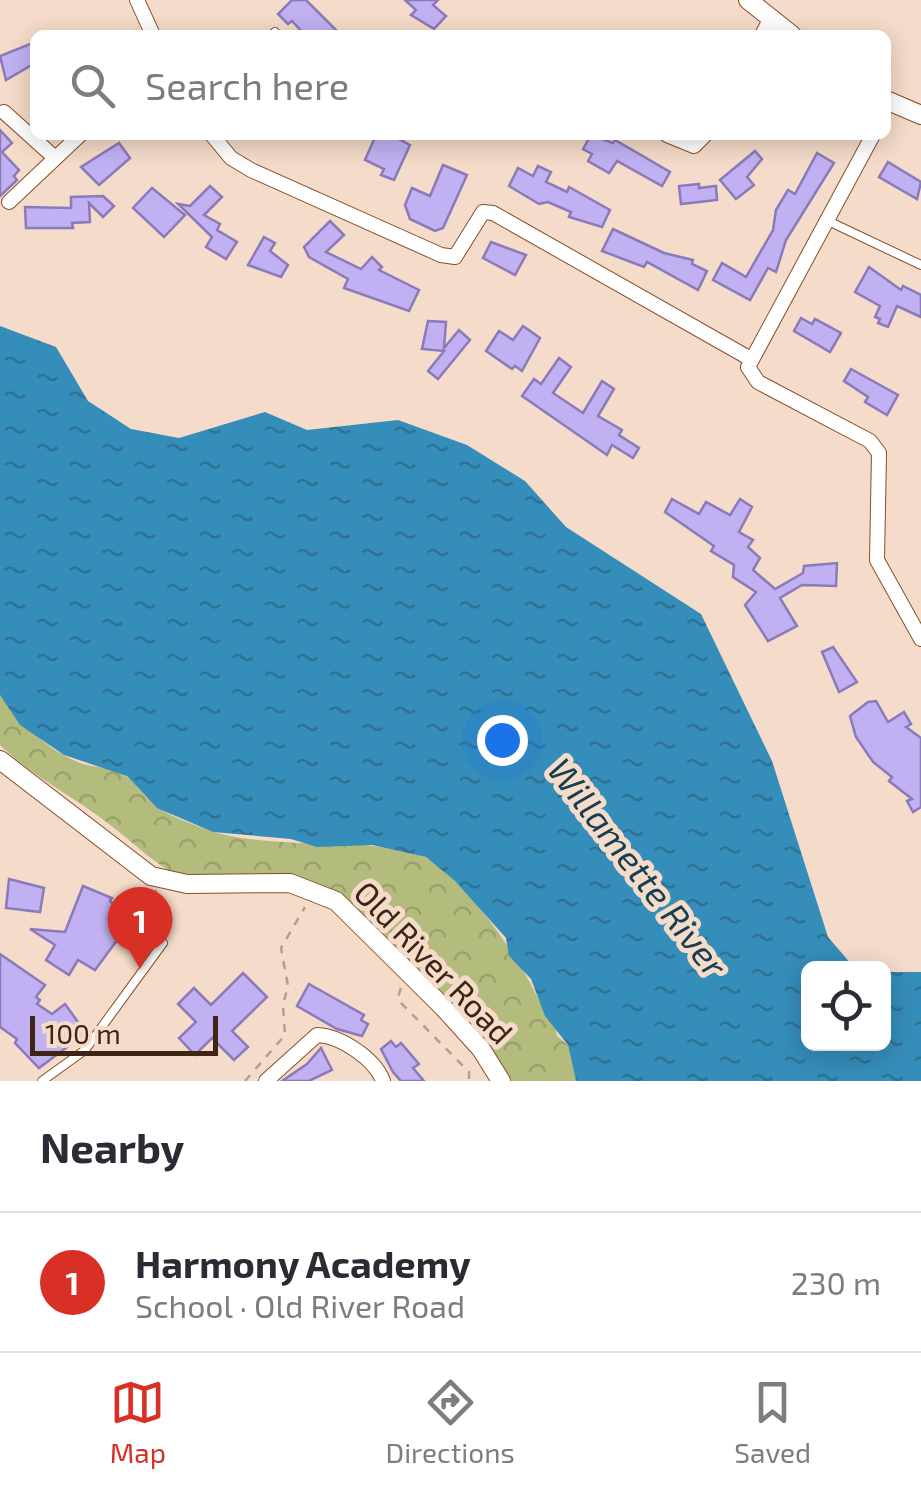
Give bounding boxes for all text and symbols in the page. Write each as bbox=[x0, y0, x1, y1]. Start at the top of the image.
search box bbox=[30, 30, 891, 140]
icon: search bbox=[65, 58, 120, 113]
text: Search here bbox=[145, 62, 349, 108]
your location bbox=[477, 715, 528, 766]
water label: Willamette River bbox=[540, 749, 738, 985]
street label: Old River Road bbox=[347, 873, 521, 1051]
pin: 1 bbox=[108, 886, 172, 969]
map controls bbox=[801, 961, 891, 1051]
button: locate bbox=[801, 961, 891, 1051]
scale bar bbox=[30, 1011, 218, 1056]
text: 100 m bbox=[45, 1016, 121, 1050]
text: Nearby bbox=[40, 1121, 184, 1171]
text: Harmony Academy bbox=[135, 1240, 471, 1286]
text: 1 bbox=[66, 1263, 79, 1301]
text: 230 m bbox=[791, 1263, 881, 1301]
text: School · Old River Road bbox=[135, 1286, 465, 1324]
tab: Map bbox=[110, 1375, 166, 1469]
tab: Directions bbox=[386, 1375, 515, 1469]
tab: Saved bbox=[734, 1375, 811, 1469]

